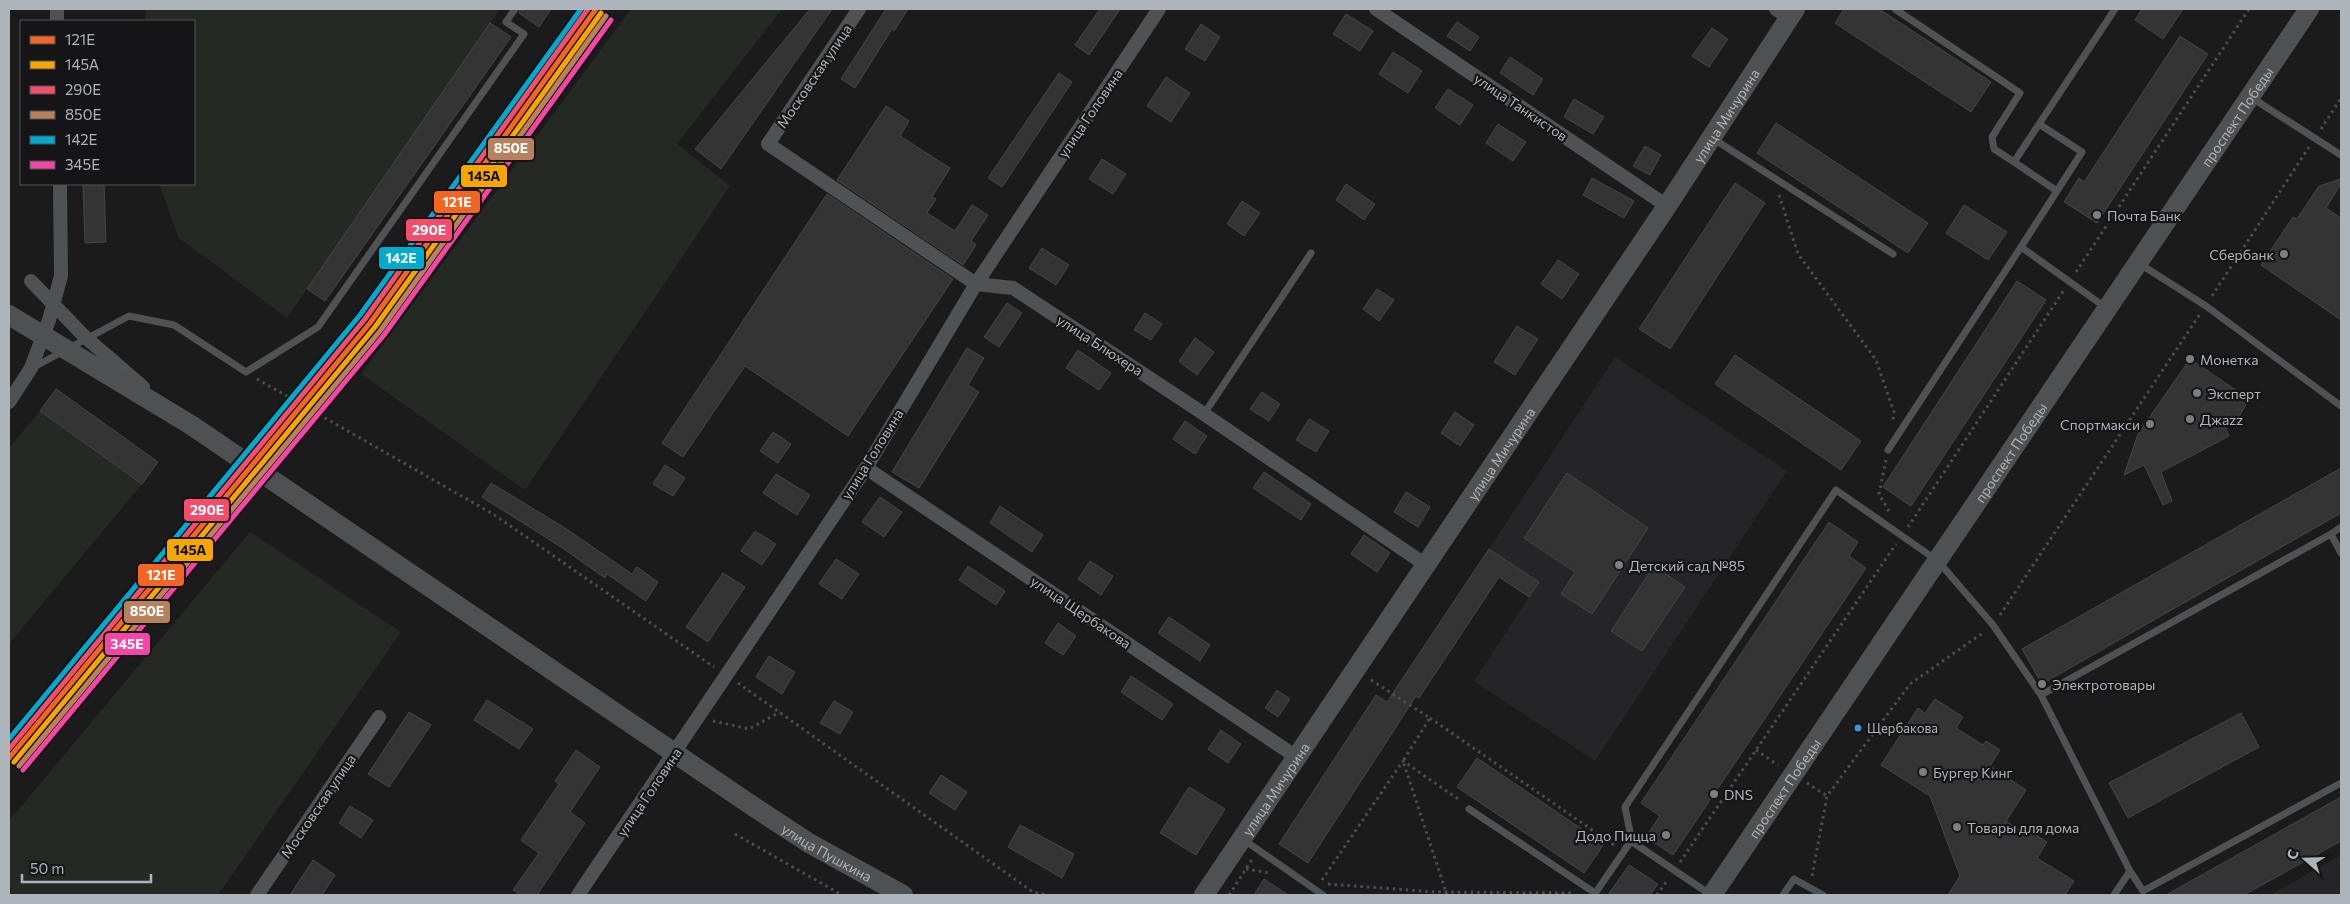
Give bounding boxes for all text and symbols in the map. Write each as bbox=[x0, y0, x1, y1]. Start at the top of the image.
legend bbox=[20, 20, 195, 185]
street label: Московская улица bbox=[773, 21, 855, 131]
text: 121Е bbox=[65, 30, 95, 48]
text: 145А bbox=[65, 55, 99, 73]
street label: проспект Победы bbox=[2197, 63, 2276, 169]
street label: улица Головина bbox=[1054, 65, 1126, 161]
street label: улица Мичурина bbox=[1689, 65, 1762, 166]
street label: улица Танкистов bbox=[1471, 70, 1571, 144]
text: 290Е bbox=[65, 80, 101, 98]
text: 850Е bbox=[65, 105, 102, 123]
text: 142Е bbox=[65, 130, 98, 148]
line badge: 850Е bbox=[487, 137, 535, 161]
text: 850Е bbox=[494, 139, 528, 156]
text: 345Е bbox=[65, 155, 100, 173]
line badge: 145А bbox=[460, 164, 508, 188]
text: 145А bbox=[468, 167, 500, 184]
line badge: 121Е bbox=[433, 190, 481, 214]
text: 121Е bbox=[443, 193, 472, 210]
place label: Почта Банк bbox=[2107, 207, 2182, 224]
marker: Почта Банк bbox=[2091, 209, 2103, 221]
line badge: 290Е bbox=[405, 218, 453, 242]
text: 290Е bbox=[412, 221, 446, 238]
line badge: 142Е bbox=[378, 246, 425, 270]
place label: Сбербанк bbox=[2209, 246, 2274, 263]
marker: Сбербанк bbox=[2278, 248, 2290, 260]
text: 142Е bbox=[385, 249, 417, 266]
street label: улица Блюхера bbox=[1054, 311, 1146, 379]
place label: Монетка bbox=[2200, 351, 2258, 368]
marker: Монетка bbox=[2184, 353, 2196, 365]
place label: Эксперт bbox=[2207, 385, 2261, 402]
marker: Эксперт bbox=[2191, 387, 2203, 399]
street label: проспект Победы bbox=[1971, 399, 2050, 505]
street label: улица Мичурина bbox=[1463, 404, 1538, 503]
street label: улица Головина bbox=[837, 406, 907, 502]
place label: Джаzz bbox=[2200, 411, 2243, 428]
marker: Джаzz bbox=[2184, 413, 2196, 425]
place label: Спортмакси bbox=[2060, 416, 2140, 433]
marker: Спортмакси bbox=[2144, 418, 2156, 430]
line badge: 290Е bbox=[183, 498, 230, 522]
text: 290Е bbox=[190, 501, 224, 518]
line badge: 145А bbox=[166, 538, 214, 562]
text: 145А bbox=[174, 541, 206, 558]
place label: Детский сад №85 bbox=[1629, 557, 1745, 574]
marker: Детский сад №85 bbox=[1613, 559, 1625, 571]
line badge: 121Е bbox=[137, 563, 185, 587]
text: 121Е bbox=[147, 566, 176, 583]
street label: улица Щербакова bbox=[1028, 572, 1134, 652]
line badge: 850Е bbox=[123, 600, 171, 624]
text: 850Е bbox=[130, 602, 164, 619]
line badge: 345Е bbox=[104, 632, 151, 656]
text: 345Е bbox=[110, 635, 144, 652]
place label: Электротовары bbox=[2052, 676, 2155, 693]
marker: Электротовары bbox=[2036, 678, 2048, 690]
place label: Щербакова bbox=[1867, 720, 1938, 736]
marker: Щербакова bbox=[1853, 723, 1863, 733]
street label: проспект Победы bbox=[1744, 735, 1824, 841]
street label: улица Мичурина bbox=[1238, 739, 1313, 839]
street label: улица Головина bbox=[613, 744, 685, 840]
street label: Московская улица bbox=[277, 751, 359, 861]
place label: Бургер Кинг bbox=[1933, 764, 2013, 781]
marker: Бургер Кинг bbox=[1917, 766, 1929, 778]
place label: DNS bbox=[1724, 786, 1753, 803]
marker: DNS bbox=[1708, 788, 1720, 800]
street label: улица Пушкина bbox=[779, 819, 875, 885]
place label: Товары для дома bbox=[1967, 819, 2079, 836]
marker: Товары для дома bbox=[1951, 821, 1963, 833]
place label: Додо Пицца bbox=[1576, 827, 1656, 844]
marker: Додо Пицца bbox=[1660, 829, 1672, 841]
north arrow bbox=[2280, 834, 2330, 884]
text: С bbox=[2283, 847, 2302, 862]
scale bar bbox=[22, 852, 151, 884]
text: 50 m bbox=[30, 859, 64, 877]

